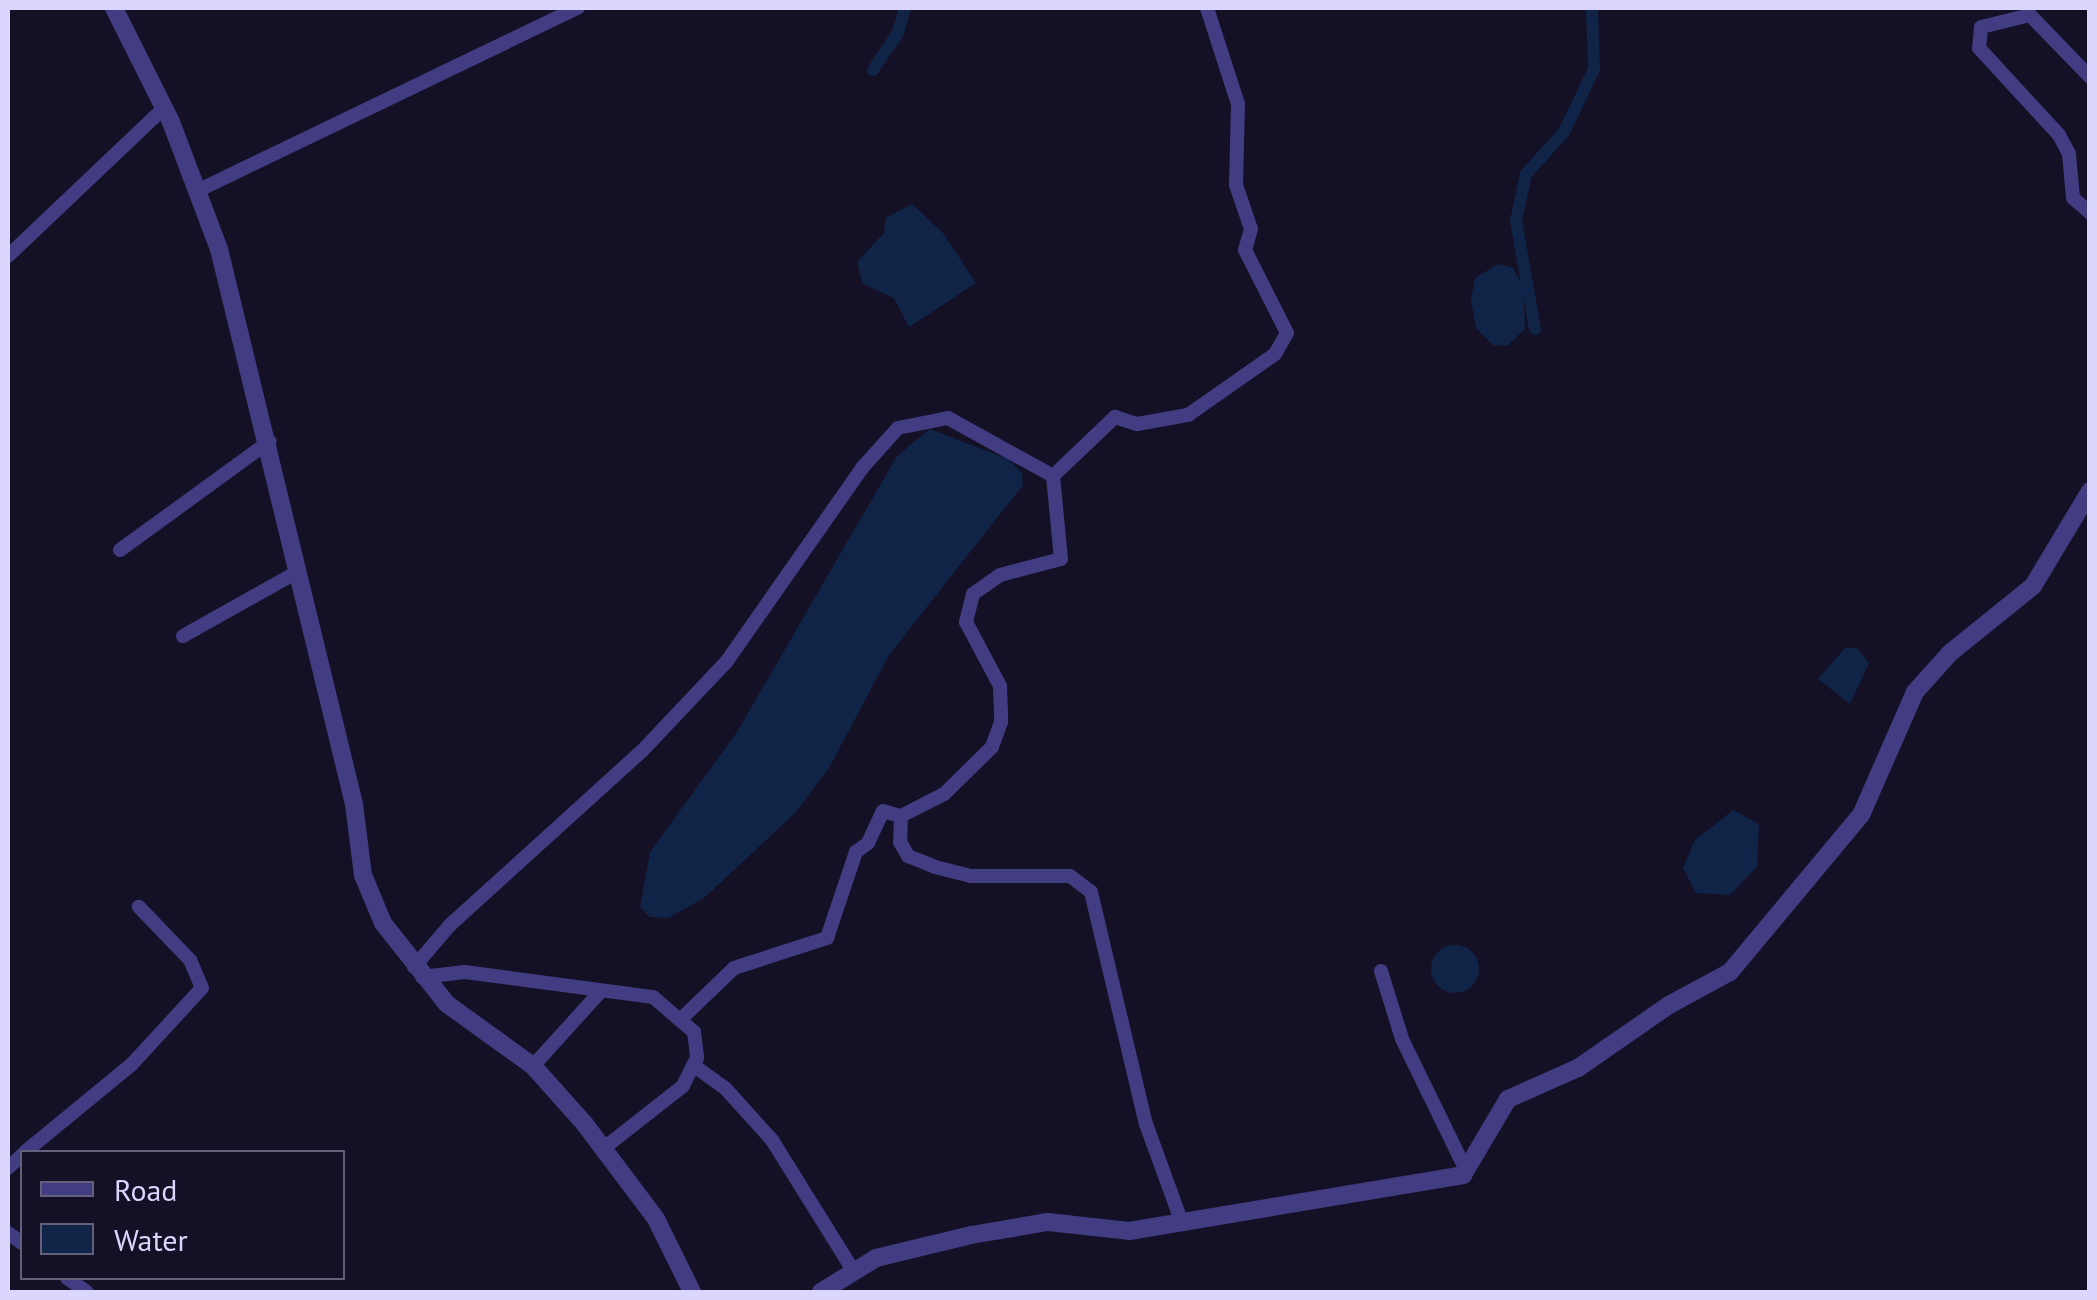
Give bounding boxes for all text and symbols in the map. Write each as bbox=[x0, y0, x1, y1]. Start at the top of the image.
legend bbox=[20, 1150, 345, 1280]
text: Road bbox=[114, 1170, 178, 1209]
text: Water bbox=[114, 1220, 188, 1259]

